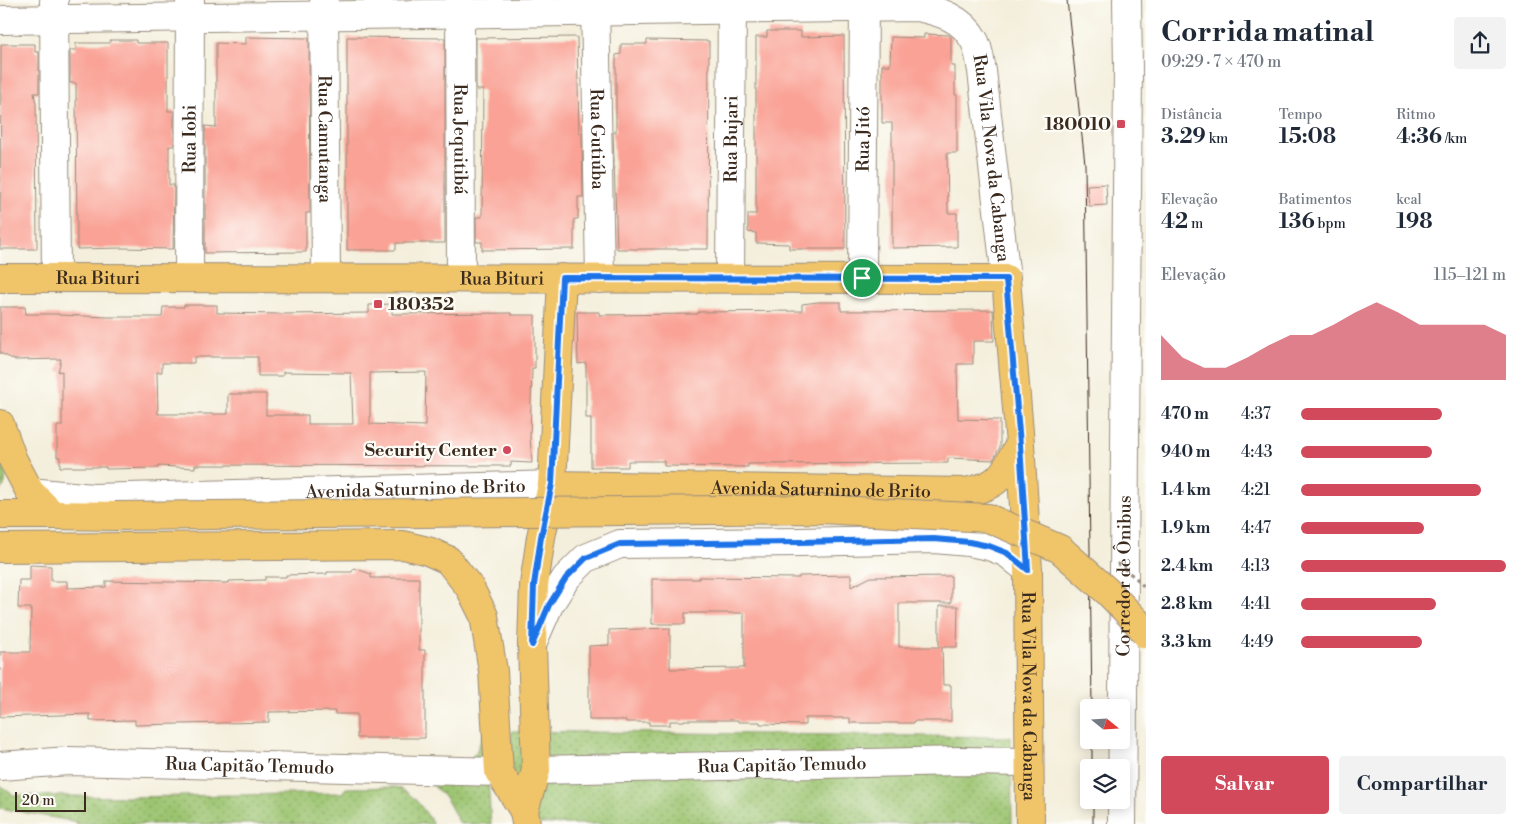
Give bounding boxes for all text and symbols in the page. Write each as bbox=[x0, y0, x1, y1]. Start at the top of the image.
text: Corrida matinal bbox=[1161, 15, 1374, 50]
button: share bbox=[1454, 17, 1506, 69]
street label: Rua Vila Nova da Cabanga bbox=[967, 52, 1015, 264]
text: 09:29 · 7 × 470 m bbox=[1161, 52, 1281, 72]
street label: Rua Camutanga bbox=[313, 75, 336, 204]
street label: Rua Jequitibá bbox=[448, 83, 472, 196]
street label: Rua Gutiúba bbox=[585, 88, 609, 191]
street label: Rua Bujari bbox=[720, 95, 743, 183]
street label: Rua Iobi bbox=[178, 105, 202, 173]
street label: Rua Jitó bbox=[852, 106, 875, 172]
text: Distância bbox=[1161, 106, 1222, 124]
text: Tempo bbox=[1279, 106, 1322, 124]
text: Ritmo bbox=[1396, 106, 1436, 124]
place label: 180010 bbox=[1044, 113, 1111, 136]
marker: 180010 bbox=[1115, 118, 1127, 130]
text: 3.29 bbox=[1161, 124, 1206, 150]
text: 15:08 bbox=[1279, 124, 1336, 150]
text: 4:36 bbox=[1396, 124, 1442, 150]
text: km bbox=[1206, 130, 1228, 148]
text: /km bbox=[1442, 130, 1467, 148]
text: Elevação bbox=[1161, 191, 1218, 209]
text: Batimentos bbox=[1279, 191, 1352, 209]
text: kcal bbox=[1396, 191, 1422, 209]
text: 42 bbox=[1161, 209, 1188, 235]
text: 136 bbox=[1279, 209, 1315, 235]
text: 198 bbox=[1396, 209, 1433, 235]
text: m bbox=[1188, 215, 1203, 233]
text: bpm bbox=[1315, 215, 1346, 233]
pin bbox=[841, 257, 883, 299]
icon: arrive bbox=[848, 264, 876, 292]
text: Elevação bbox=[1161, 265, 1226, 285]
text: 115–121 m bbox=[1434, 265, 1506, 285]
street label: Rua Bituri bbox=[56, 267, 140, 290]
street label: Rua Bituri bbox=[460, 267, 544, 291]
place label: 180352 bbox=[388, 293, 454, 316]
marker: 180352 bbox=[372, 298, 384, 310]
text: 470 m bbox=[1161, 404, 1209, 424]
text: 4:37 bbox=[1241, 404, 1271, 424]
place label: Security Center bbox=[365, 439, 497, 462]
text: 940 m bbox=[1161, 442, 1210, 462]
text: 4:43 bbox=[1241, 442, 1273, 462]
marker: Security Center bbox=[501, 444, 513, 456]
street label: Avenida Saturnino de Brito bbox=[304, 475, 526, 504]
street label: Avenida Saturnino de Brito bbox=[710, 477, 931, 503]
text: 1.4 km bbox=[1161, 480, 1211, 500]
text: 4:21 bbox=[1241, 480, 1270, 500]
street label: Corredor de Ônibus bbox=[1112, 495, 1137, 657]
text: 1.9 km bbox=[1161, 518, 1210, 538]
text: 4:47 bbox=[1241, 518, 1271, 538]
text: 2.4 km bbox=[1161, 556, 1213, 576]
text: 4:13 bbox=[1241, 556, 1270, 576]
street label: Rua Vila Nova da Cabanga bbox=[1016, 591, 1041, 802]
text: 2.8 km bbox=[1161, 594, 1213, 614]
text: 4:41 bbox=[1241, 594, 1271, 614]
text: 3.3 km bbox=[1161, 632, 1212, 652]
text: 4:49 bbox=[1241, 632, 1273, 652]
north arrow bbox=[1080, 699, 1130, 749]
map controls bbox=[1080, 699, 1130, 809]
street label: Rua Capitão Temudo bbox=[165, 752, 335, 780]
street label: Rua Capitão Temudo bbox=[697, 752, 867, 779]
button: Salvar bbox=[1161, 756, 1329, 814]
button: Compartilhar bbox=[1339, 756, 1506, 814]
button: layers bbox=[1080, 759, 1130, 809]
scale bar bbox=[15, 789, 86, 812]
text: 20 m bbox=[22, 792, 54, 810]

